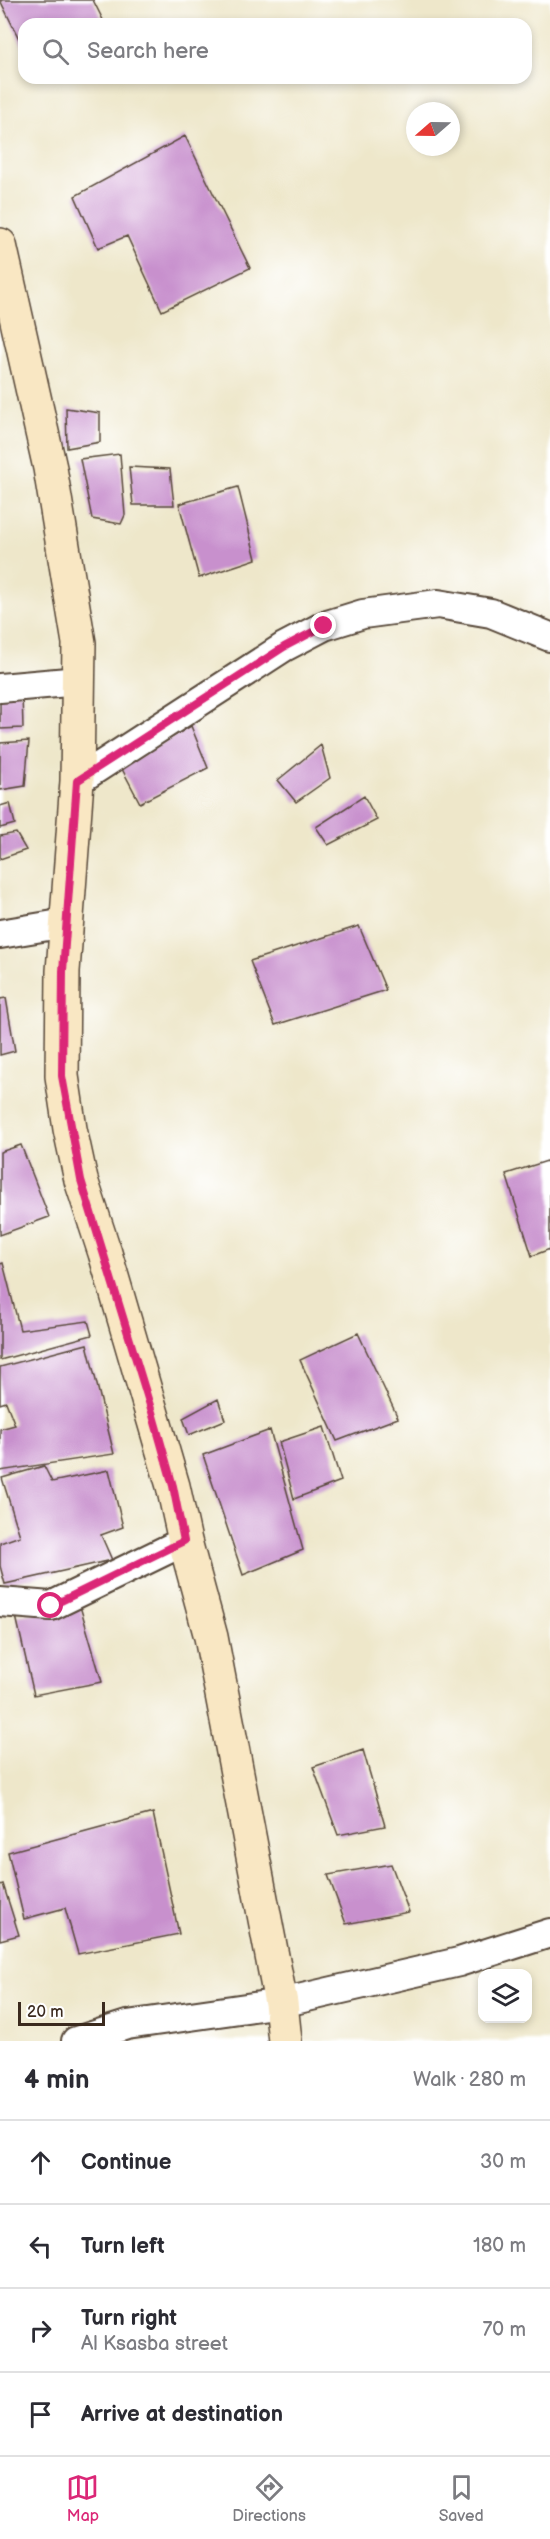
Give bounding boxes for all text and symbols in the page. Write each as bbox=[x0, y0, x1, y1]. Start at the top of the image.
search box bbox=[18, 18, 532, 84]
icon: search bbox=[39, 35, 72, 68]
text: Search here bbox=[87, 38, 209, 65]
north arrow bbox=[406, 102, 460, 156]
route end bbox=[310, 612, 336, 638]
route start bbox=[37, 1592, 63, 1618]
map controls bbox=[478, 1969, 532, 2023]
button: layers bbox=[478, 1969, 532, 2023]
scale bar bbox=[18, 1999, 105, 2026]
text: 20 m bbox=[27, 2003, 63, 2022]
text: 4 min bbox=[24, 2065, 89, 2096]
text: Walk · 280 m bbox=[413, 2068, 526, 2092]
icon: ahead bbox=[24, 2146, 57, 2179]
text: Continue bbox=[81, 2149, 171, 2176]
text: 30 m bbox=[480, 2150, 526, 2174]
icon: left bbox=[24, 2230, 57, 2263]
text: Turn left bbox=[81, 2233, 165, 2260]
text: 180 m bbox=[473, 2234, 526, 2258]
text: Turn right bbox=[81, 2305, 177, 2332]
icon: right bbox=[24, 2314, 57, 2347]
text: 70 m bbox=[482, 2318, 526, 2342]
text: Al Ksasba street bbox=[81, 2332, 228, 2356]
icon: arrive bbox=[24, 2398, 57, 2431]
text: Arrive at destination bbox=[81, 2401, 283, 2428]
tab: Map bbox=[66, 2471, 99, 2526]
tab: Directions bbox=[232, 2471, 306, 2526]
tab: Saved bbox=[439, 2471, 484, 2526]

